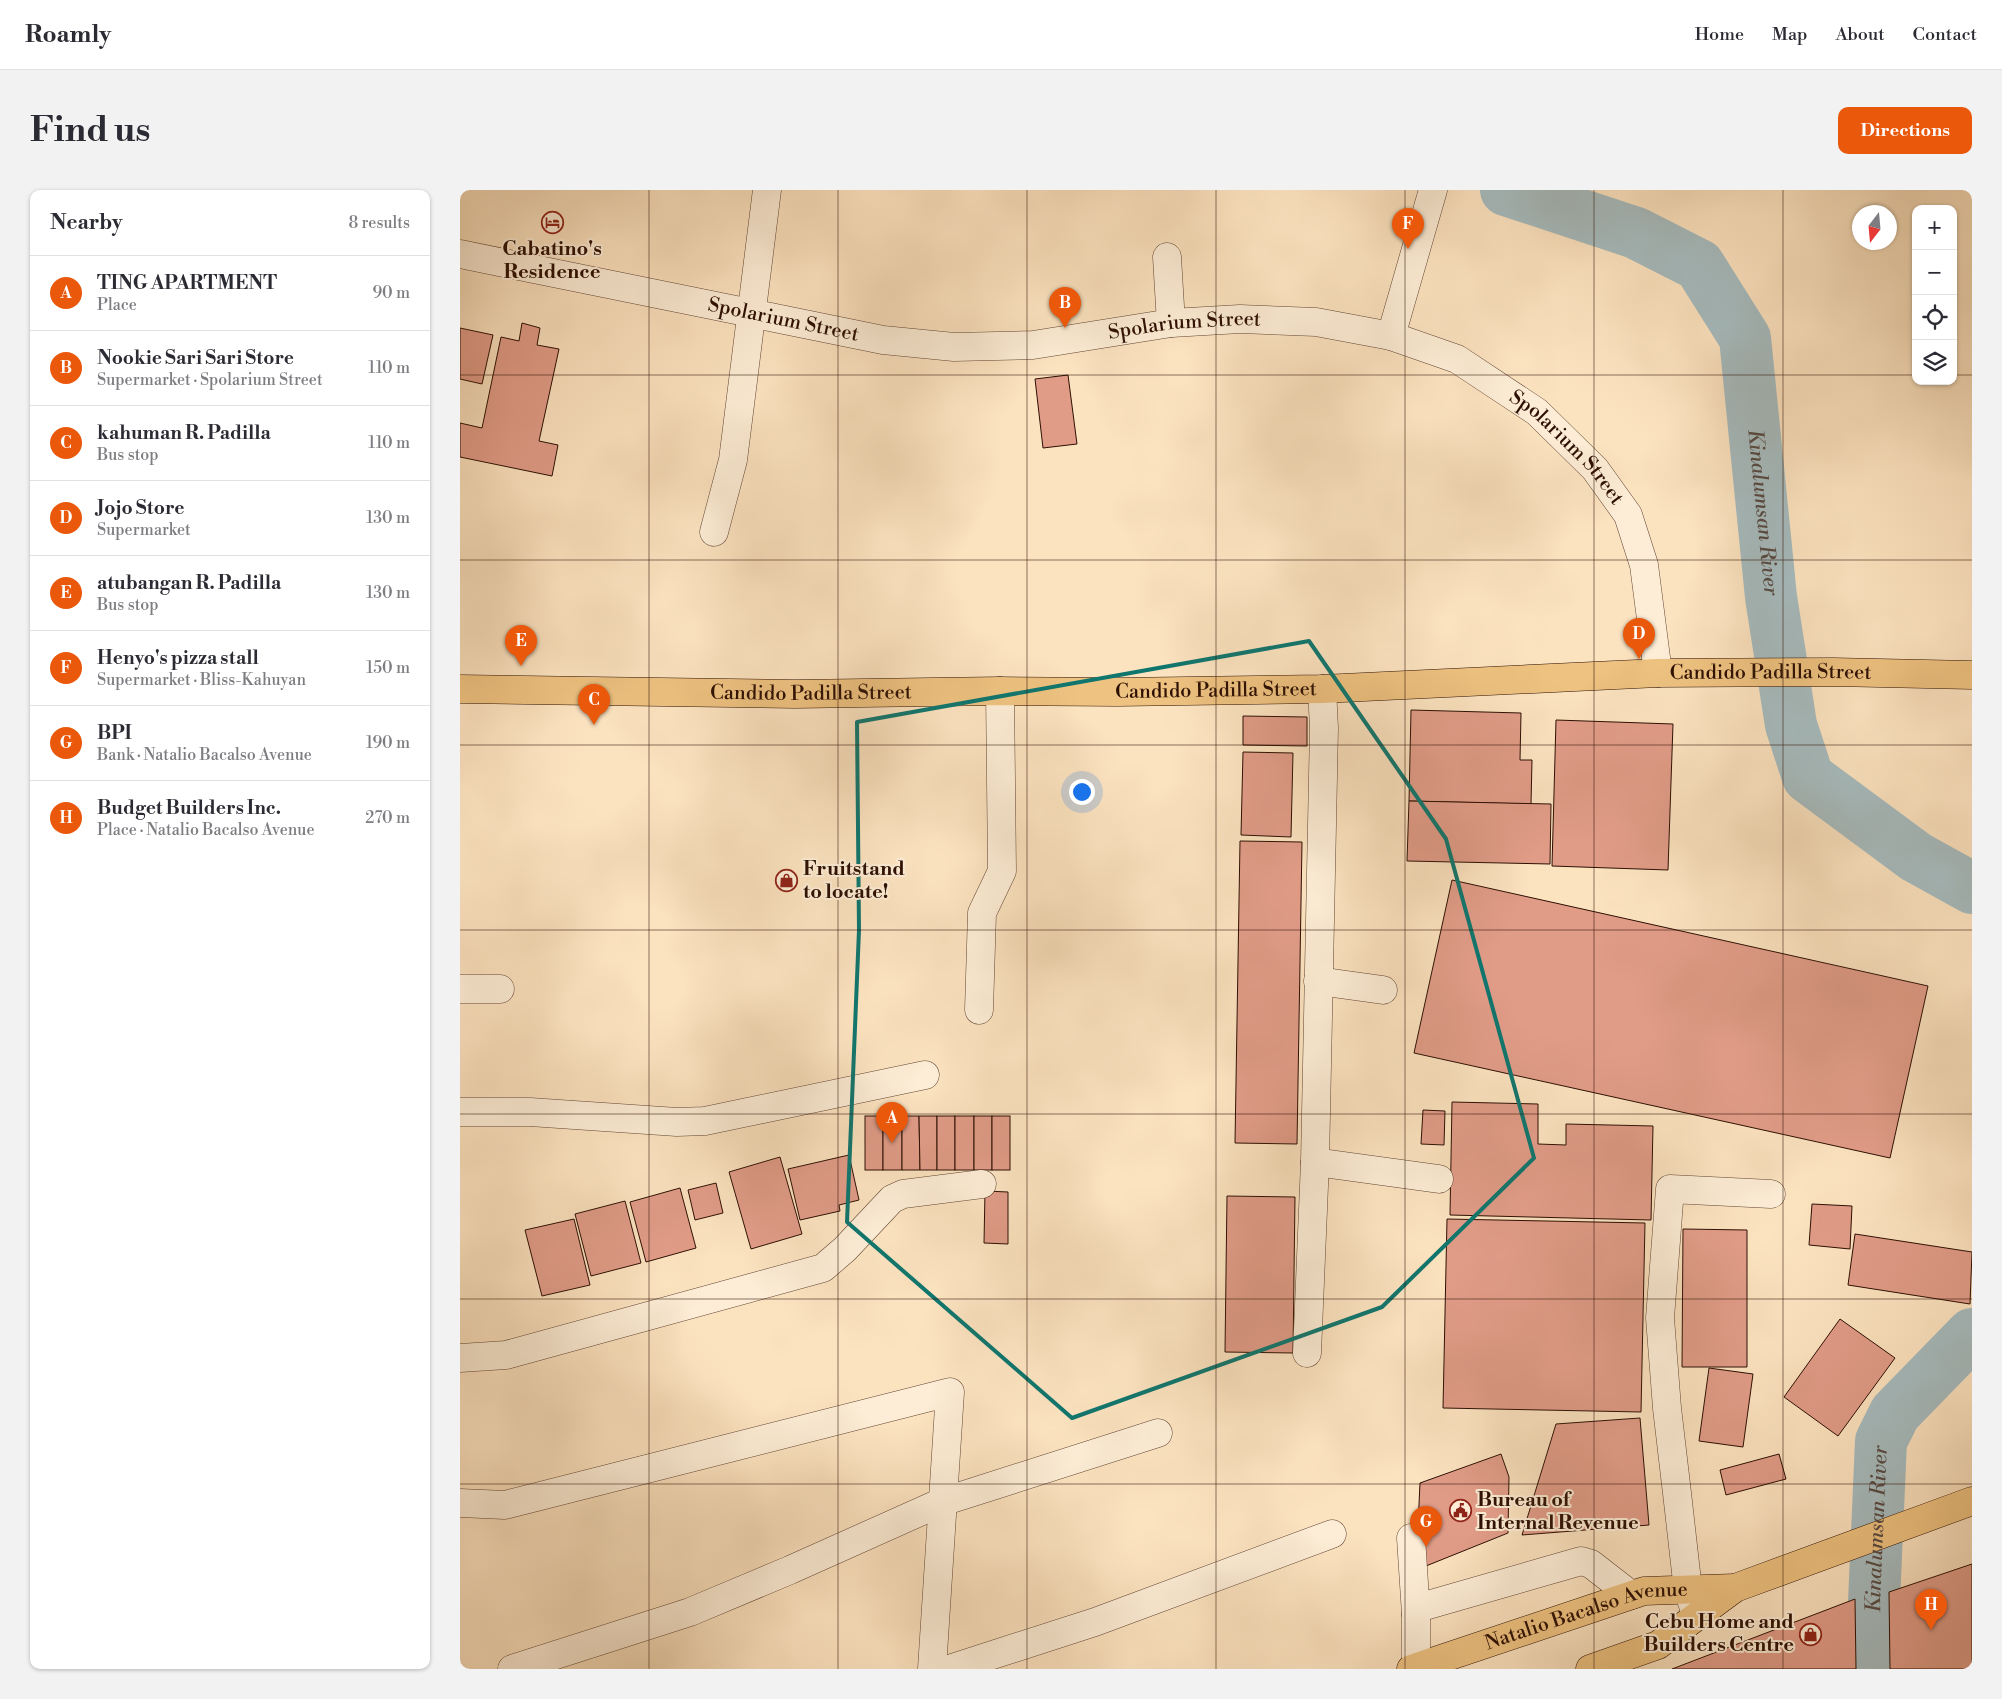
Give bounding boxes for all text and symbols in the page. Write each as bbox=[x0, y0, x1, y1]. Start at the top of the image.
text: Roamly bbox=[25, 20, 111, 50]
text: Home bbox=[1695, 23, 1744, 46]
text: Map bbox=[1772, 23, 1808, 46]
text: About bbox=[1836, 23, 1885, 46]
text: Contact bbox=[1913, 23, 1977, 46]
button: Directions bbox=[1838, 107, 1972, 154]
text: Find us bbox=[30, 109, 150, 152]
north arrow bbox=[1852, 205, 1897, 250]
map controls bbox=[1912, 205, 1957, 385]
button: + bbox=[1912, 205, 1957, 250]
pin: F bbox=[1392, 208, 1424, 249]
text: Nearby bbox=[50, 210, 123, 236]
hotel icon: Cabatino's Residence bbox=[540, 211, 564, 235]
text: 8 results bbox=[348, 213, 410, 233]
place label: Cabatino's Residence bbox=[502, 237, 602, 285]
button: − bbox=[1912, 250, 1957, 295]
text: TING APARTMENT bbox=[97, 271, 277, 295]
text: A bbox=[60, 283, 72, 303]
text: 90 m bbox=[372, 283, 410, 303]
pin: B bbox=[1049, 287, 1081, 328]
street label: Spolarium Street bbox=[706, 292, 861, 347]
text: Place bbox=[97, 295, 137, 315]
button: locate bbox=[1912, 295, 1957, 340]
street label: Spolarium Street bbox=[1106, 306, 1261, 345]
button: layers bbox=[1912, 340, 1957, 385]
text: Nookie Sari Sari Store bbox=[97, 346, 294, 370]
text: B bbox=[60, 358, 72, 378]
text: 110 m bbox=[368, 358, 410, 378]
text: Supermarket · Spolarium Street bbox=[97, 370, 323, 390]
street label: Spolarium Street bbox=[1504, 385, 1629, 510]
text: kahuman R. Padilla bbox=[97, 421, 271, 445]
water label: Kinalumsan River bbox=[1741, 428, 1784, 598]
text: C bbox=[60, 433, 72, 453]
text: 110 m bbox=[368, 433, 410, 453]
text: Bus stop bbox=[97, 445, 159, 465]
text: Jojo Store bbox=[97, 496, 185, 520]
text: D bbox=[60, 508, 72, 528]
text: 130 m bbox=[366, 508, 410, 528]
text: Supermarket bbox=[97, 520, 191, 540]
text: atubangan R. Padilla bbox=[97, 571, 281, 595]
text: E bbox=[60, 583, 72, 603]
text: 130 m bbox=[366, 583, 410, 603]
text: Bus stop bbox=[97, 595, 159, 615]
pin: D bbox=[1623, 618, 1655, 659]
pin: E bbox=[505, 625, 537, 666]
text: Henyo's pizza stall bbox=[97, 646, 259, 670]
text: F bbox=[60, 658, 72, 678]
text: 150 m bbox=[366, 658, 410, 678]
street label: Candido Padilla Street bbox=[1670, 659, 1872, 685]
text: Supermarket · Bliss-Kahuyan bbox=[97, 670, 306, 690]
street label: Candido Padilla Street bbox=[1115, 677, 1317, 705]
street label: Candido Padilla Street bbox=[710, 680, 912, 707]
pin: C bbox=[578, 684, 610, 725]
text: BPI bbox=[97, 721, 132, 745]
text: G bbox=[60, 733, 72, 753]
text: 190 m bbox=[366, 733, 410, 753]
text: Bank · Natalio Bacalso Avenue bbox=[97, 745, 312, 765]
your location bbox=[1069, 779, 1095, 805]
text: Budget Builders Inc. bbox=[97, 796, 281, 820]
text: H bbox=[59, 808, 73, 828]
text: 270 m bbox=[365, 808, 410, 828]
text: Place · Natalio Bacalso Avenue bbox=[97, 820, 315, 840]
place label: Fruitstand to locate! bbox=[803, 857, 905, 905]
shop icon: Fruitstand to locate! bbox=[775, 869, 799, 893]
pin: A bbox=[876, 1102, 908, 1143]
water label: Kinalumsan River bbox=[1861, 1444, 1894, 1613]
place label: Bureau of Internal Revenue bbox=[1477, 1488, 1639, 1536]
public building icon: Bureau of Internal Revenue bbox=[1449, 1499, 1473, 1523]
pin: G bbox=[1410, 1506, 1442, 1547]
street label: Natalio Bacalso Avenue bbox=[1482, 1577, 1688, 1656]
pin: H bbox=[1915, 1589, 1947, 1630]
place label: Cebu Home and Builders Centre bbox=[1643, 1610, 1794, 1658]
shop icon: Cebu Home and Builders Centre bbox=[1798, 1622, 1822, 1646]

